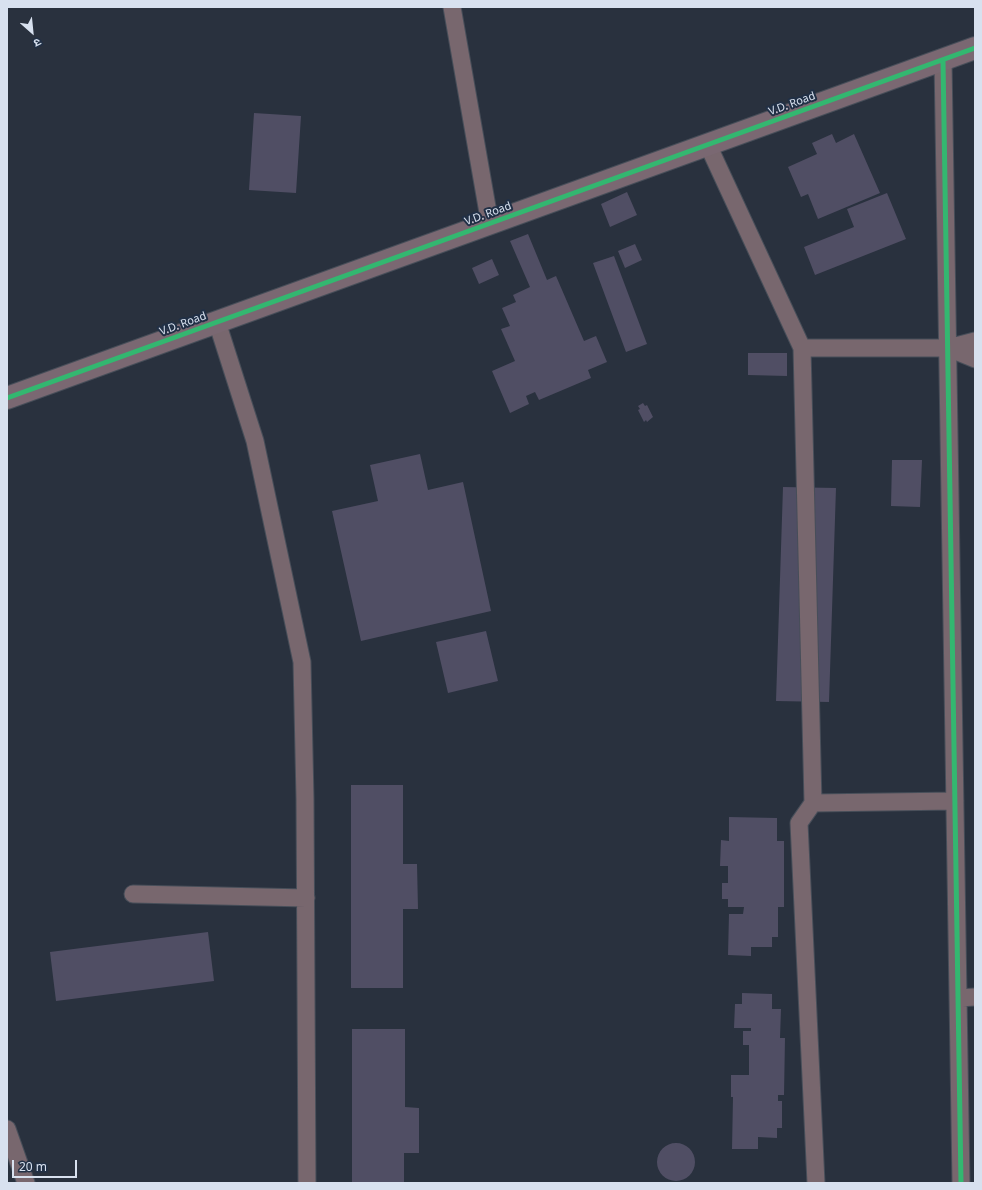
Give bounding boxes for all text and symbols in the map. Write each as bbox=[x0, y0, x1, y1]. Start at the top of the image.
north arrow bbox=[12, 12, 52, 52]
text: उ bbox=[31, 35, 44, 51]
street label: V.D. Road bbox=[767, 89, 817, 119]
street label: V.D. Road bbox=[463, 199, 513, 229]
street label: V.D. Road bbox=[158, 309, 208, 339]
scale bar bbox=[14, 1152, 79, 1178]
text: 20 m bbox=[19, 1158, 47, 1175]

